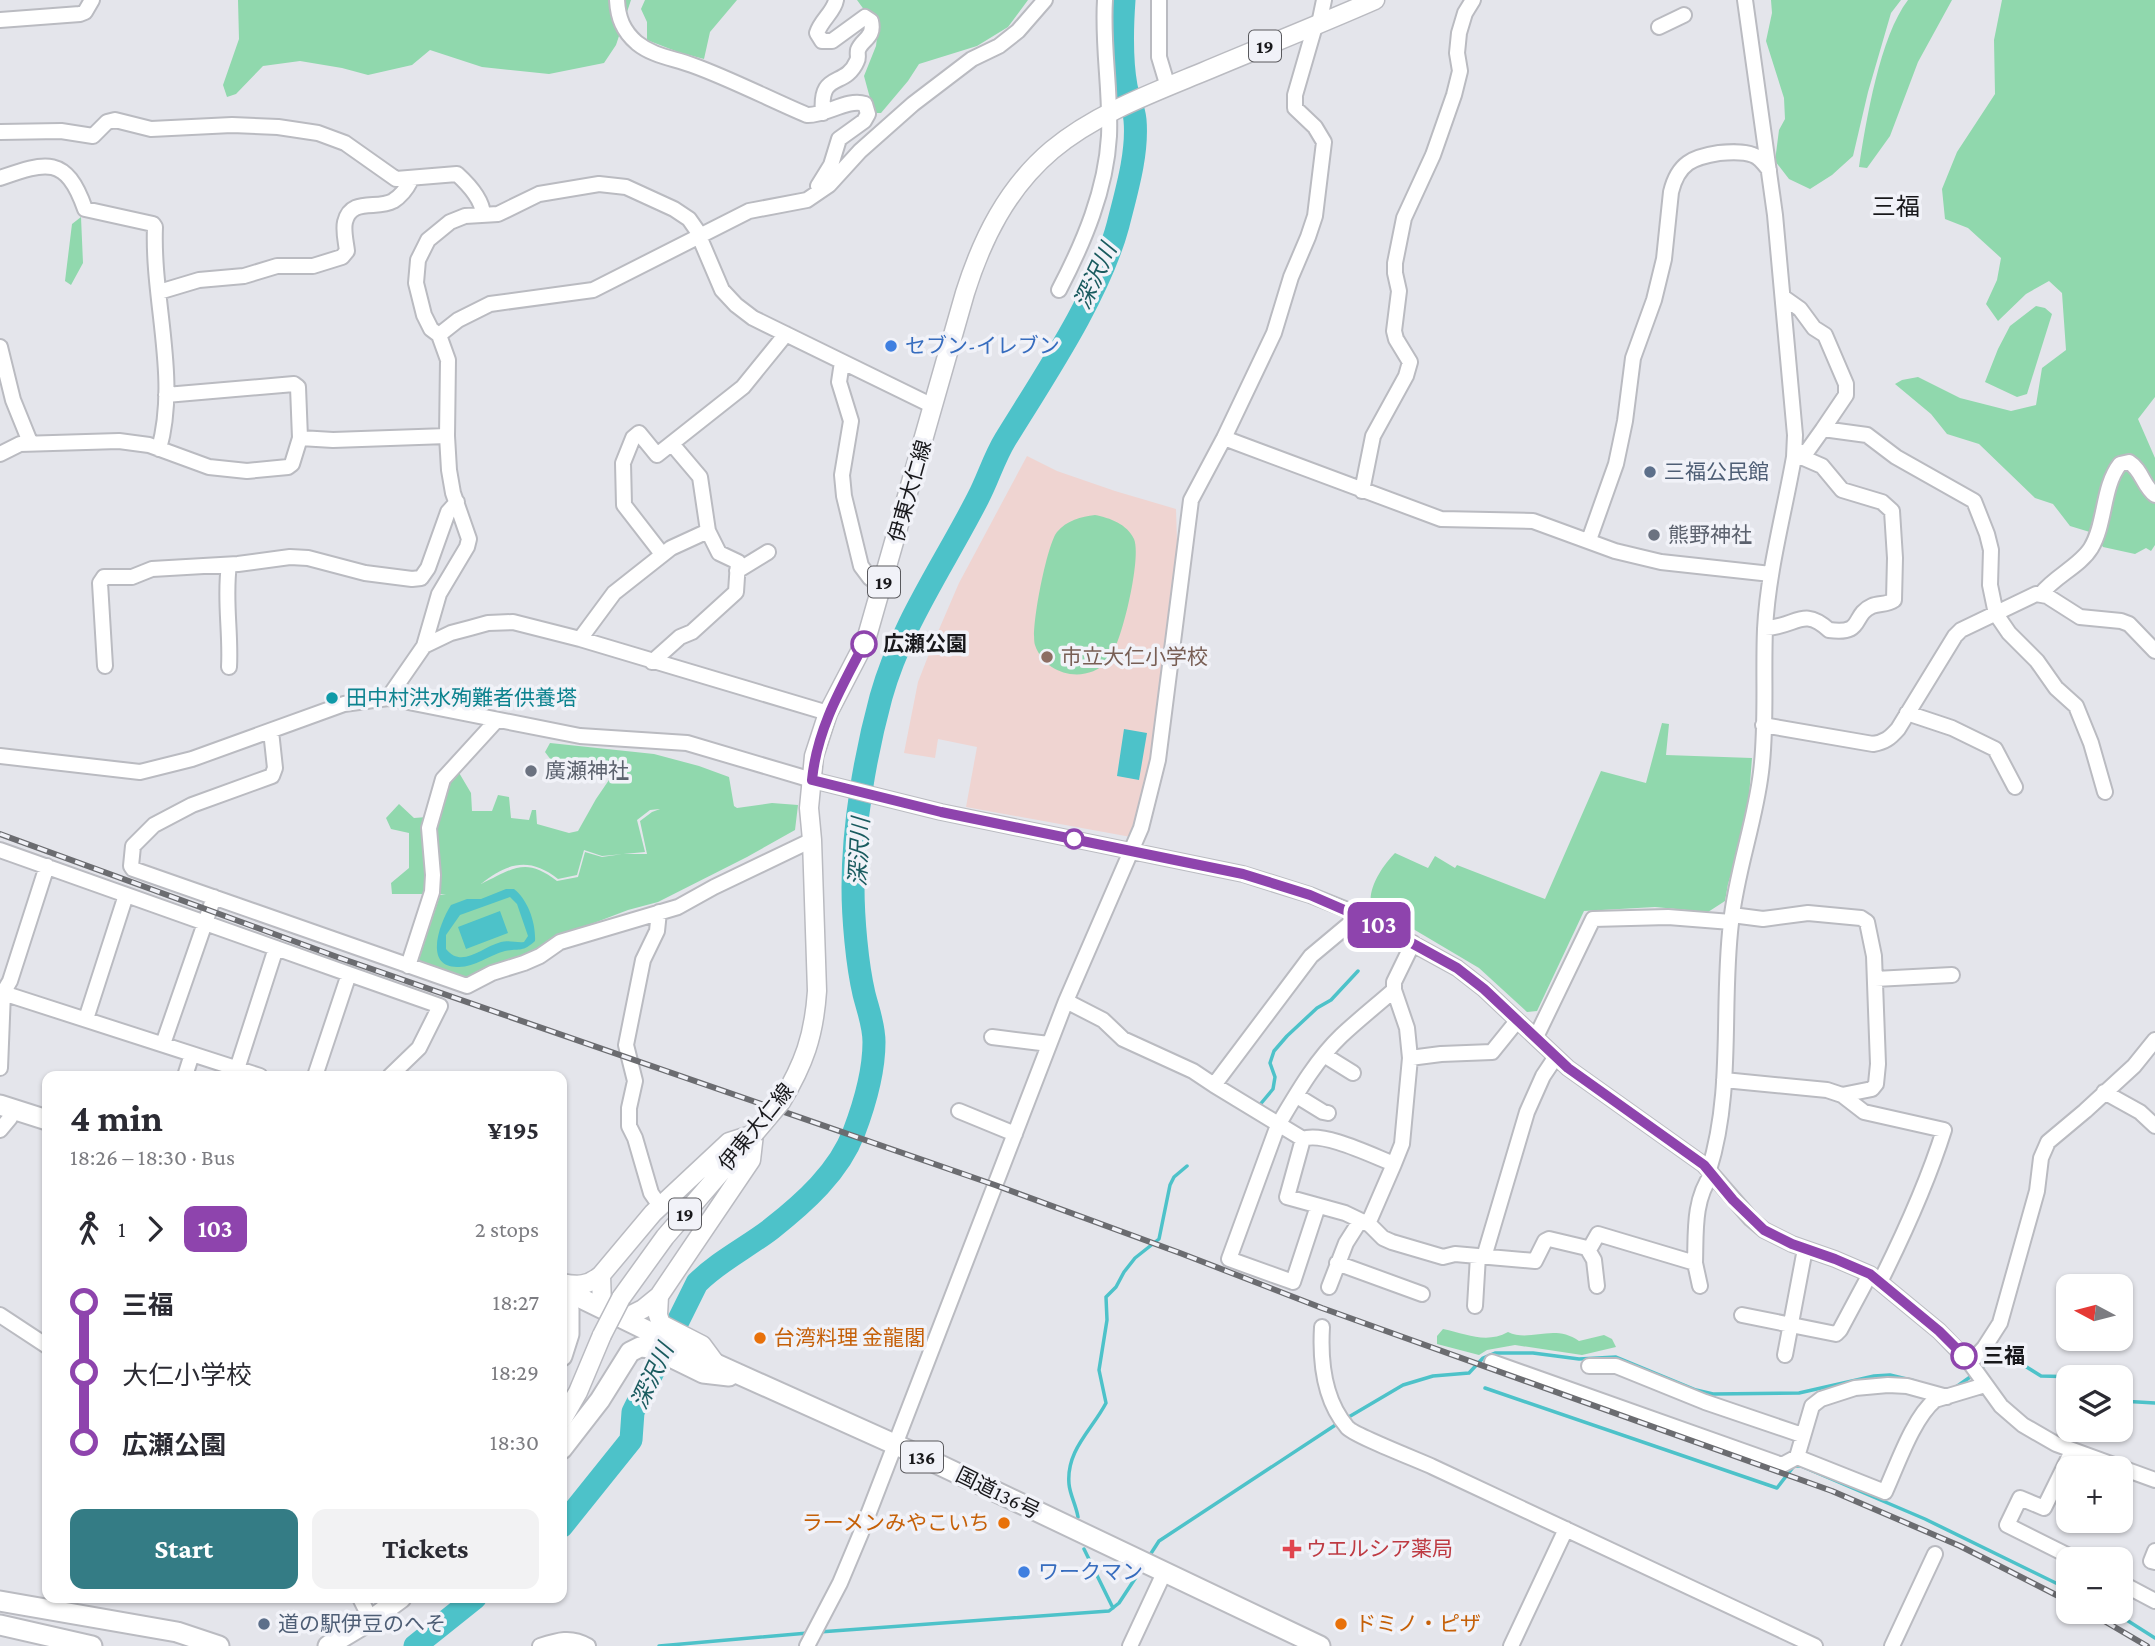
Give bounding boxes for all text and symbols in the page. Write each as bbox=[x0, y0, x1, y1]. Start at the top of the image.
road number: 19 bbox=[1249, 30, 1281, 61]
district label: 三福 bbox=[1872, 193, 1920, 220]
water label: 深沢川 bbox=[1069, 237, 1123, 313]
place label: セブン-イレブン bbox=[905, 334, 1060, 358]
marker: セブン-イレブン bbox=[883, 338, 899, 354]
street label: 伊東大仁線 bbox=[884, 437, 936, 545]
place label: 三福公民館 bbox=[1664, 460, 1769, 484]
marker: 三福公民館 bbox=[1642, 464, 1658, 480]
place label: 熊野神社 bbox=[1668, 523, 1752, 547]
marker: 熊野神社 bbox=[1646, 527, 1662, 543]
road number: 19 bbox=[868, 566, 900, 597]
marker: 広瀬公園 bbox=[851, 631, 877, 657]
place label: 広瀬公園 bbox=[883, 632, 967, 656]
place label: 市立大仁小学校 bbox=[1061, 645, 1208, 669]
marker: 市立大仁小学校 bbox=[1039, 649, 1055, 665]
place label: 田中村洪水殉難者供養塔 bbox=[346, 686, 577, 710]
marker: 田中村洪水殉難者供養塔 bbox=[324, 690, 340, 706]
place label: 廣瀬神社 bbox=[545, 759, 629, 783]
marker: 廣瀬神社 bbox=[523, 763, 539, 779]
water label: 深沢川 bbox=[844, 814, 874, 887]
unlabelled marker bbox=[1064, 829, 1084, 849]
line badge: 103 bbox=[1339, 902, 1419, 948]
text: 103 bbox=[1362, 911, 1396, 938]
street label: 伊東大仁線 bbox=[714, 1079, 798, 1175]
text: 4 min bbox=[70, 1097, 163, 1139]
text: ¥195 bbox=[488, 1116, 539, 1145]
text: 18:26 – 18:30 · Bus bbox=[70, 1144, 235, 1170]
road number: 19 bbox=[669, 1198, 701, 1230]
icon: walk bbox=[70, 1210, 108, 1248]
icon: forward bbox=[136, 1210, 174, 1248]
text: 103 bbox=[198, 1215, 233, 1242]
text: 1 bbox=[118, 1216, 126, 1242]
text: 2 stops bbox=[475, 1216, 539, 1242]
north arrow bbox=[2056, 1274, 2133, 1351]
map controls bbox=[2056, 1274, 2133, 1624]
text: 18:27 bbox=[493, 1289, 539, 1315]
text: 三福 bbox=[122, 1291, 174, 1320]
place label: 台湾料理 金龍閣 bbox=[774, 1326, 925, 1350]
marker: 台湾料理 金龍閣 bbox=[752, 1330, 768, 1346]
water label: 深沢川 bbox=[626, 1337, 680, 1413]
marker: 三福 bbox=[1951, 1343, 1977, 1369]
place label: 三福 bbox=[1983, 1344, 2025, 1368]
text: 18:29 bbox=[491, 1359, 539, 1385]
text: 大仁小学校 bbox=[122, 1361, 252, 1390]
button: layers bbox=[2056, 1365, 2133, 1442]
text: 18:30 bbox=[490, 1429, 539, 1455]
text: 広瀬公園 bbox=[122, 1431, 226, 1460]
road number: 136 bbox=[901, 1442, 943, 1472]
button: + bbox=[2056, 1456, 2133, 1533]
street label: 国道136号 bbox=[952, 1462, 1044, 1524]
button: Start bbox=[70, 1509, 298, 1589]
button: Tickets bbox=[312, 1509, 539, 1589]
place label: ラーメンみやこいち bbox=[802, 1511, 990, 1535]
marker: ラーメンみやこいち bbox=[996, 1515, 1012, 1531]
place label: ウエルシア薬局 bbox=[1306, 1537, 1453, 1561]
marker: ウエルシア薬局 bbox=[1284, 1541, 1300, 1557]
button: − bbox=[2056, 1547, 2133, 1624]
place label: ワークマン bbox=[1038, 1560, 1143, 1584]
marker: ワークマン bbox=[1016, 1564, 1032, 1580]
place label: 道の駅伊豆のへそ bbox=[278, 1612, 446, 1636]
place label: ドミノ・ピザ bbox=[1355, 1612, 1481, 1636]
marker: 道の駅伊豆のへそ bbox=[256, 1616, 272, 1632]
marker: ドミノ・ピザ bbox=[1333, 1616, 1349, 1632]

